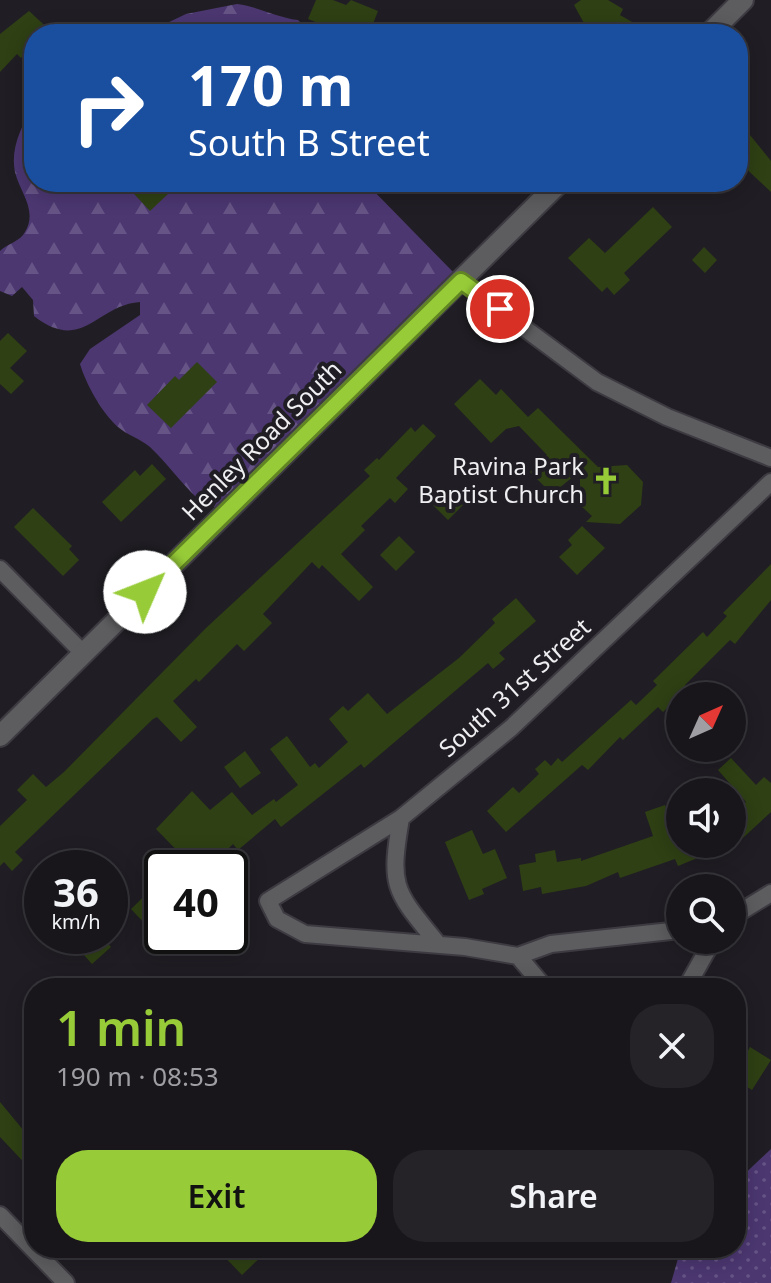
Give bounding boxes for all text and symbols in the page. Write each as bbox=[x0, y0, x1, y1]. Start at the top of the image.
text: 170 m bbox=[188, 46, 353, 122]
icon: right bbox=[56, 56, 160, 160]
text: South B Street bbox=[188, 118, 430, 167]
pin bbox=[466, 275, 534, 343]
icon: arrive bbox=[478, 287, 522, 331]
street label: Henley Road South bbox=[174, 353, 348, 527]
place label: Ravina Park Baptist Church bbox=[418, 449, 584, 510]
church icon: Ravina Park Baptist Church bbox=[591, 466, 621, 496]
position arrow bbox=[103, 550, 187, 634]
street label: South 31st Street bbox=[431, 610, 597, 764]
north arrow bbox=[666, 682, 746, 762]
map controls bbox=[666, 682, 746, 954]
button: sound bbox=[666, 778, 746, 858]
speed limit sign: 40 bbox=[144, 850, 248, 954]
text: 36 bbox=[53, 864, 99, 919]
button: search bbox=[666, 874, 746, 954]
text: km/h bbox=[51, 908, 101, 935]
text: 1 min bbox=[56, 995, 186, 1060]
button: close bbox=[630, 1004, 714, 1088]
text: 190 m · 08:53 bbox=[56, 1058, 219, 1094]
button: Exit bbox=[56, 1150, 377, 1242]
button: Share bbox=[393, 1150, 714, 1242]

